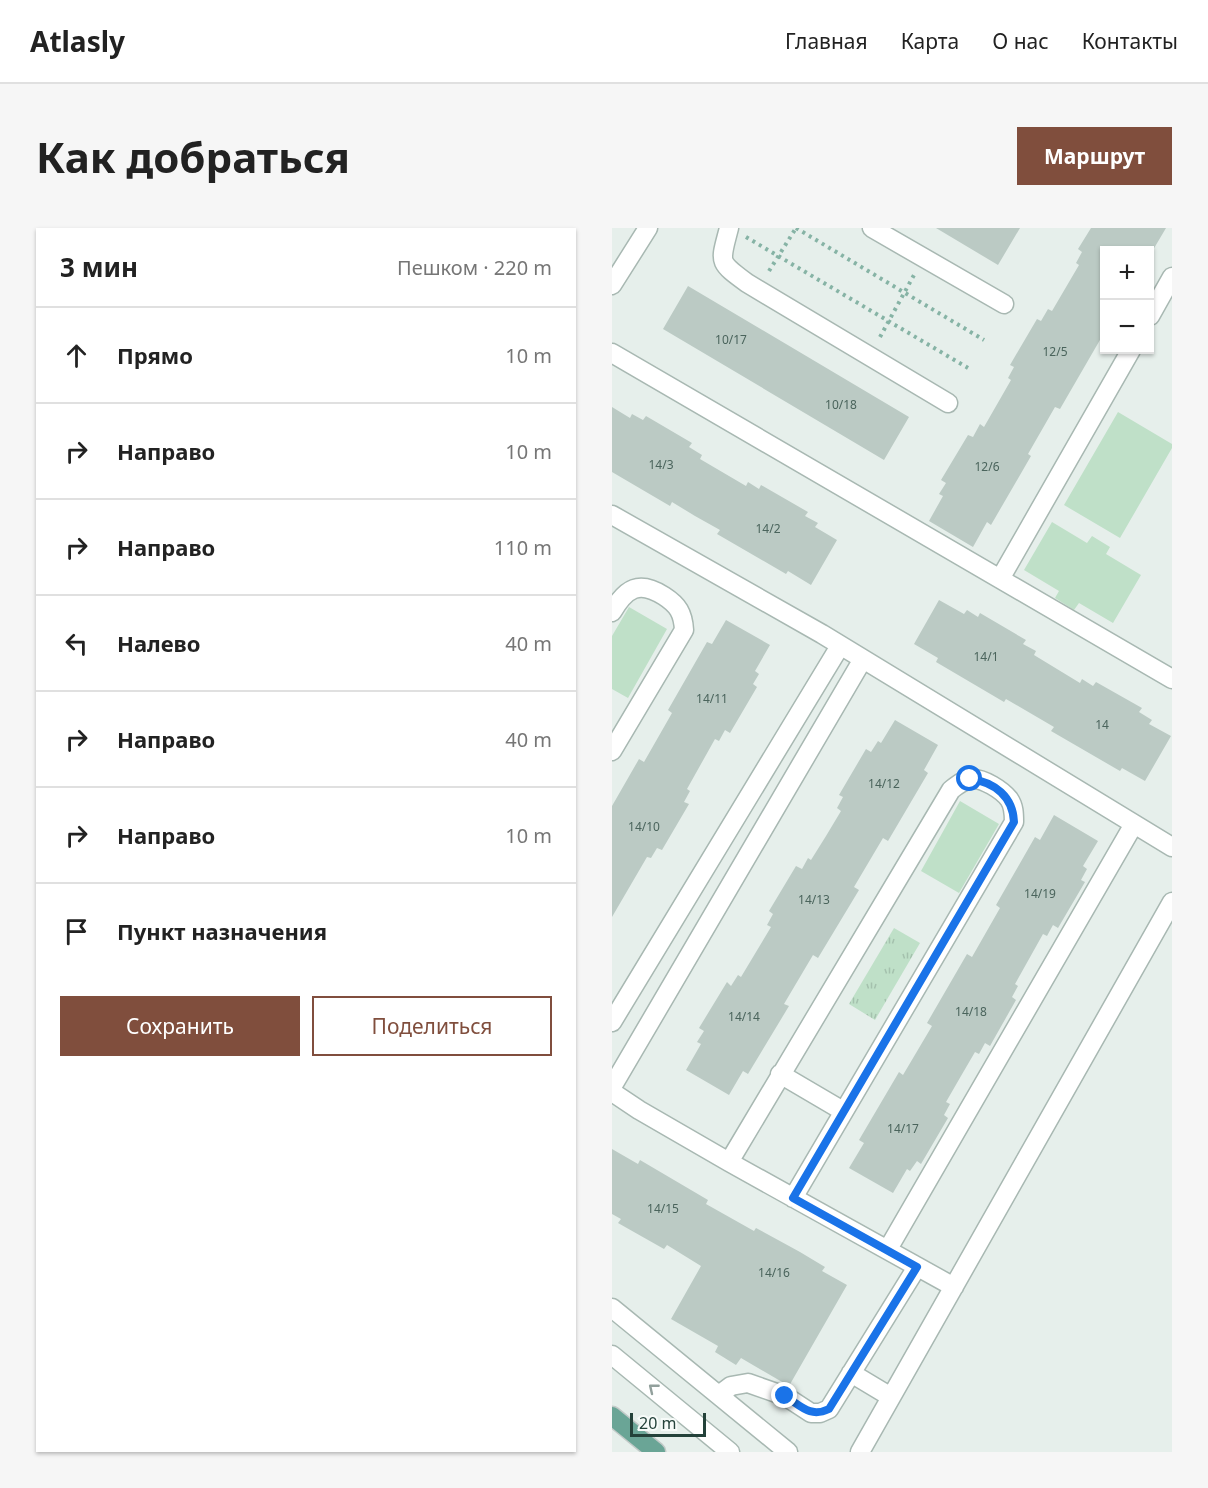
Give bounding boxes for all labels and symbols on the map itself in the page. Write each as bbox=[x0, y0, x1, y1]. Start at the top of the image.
house number: 10/17 bbox=[715, 331, 747, 348]
house number: 12/5 bbox=[1042, 343, 1068, 360]
house number: 10/18 bbox=[825, 396, 857, 413]
house number: 14/3 bbox=[648, 456, 674, 473]
house number: 12/6 bbox=[974, 458, 1000, 475]
house number: 14/2 bbox=[755, 520, 781, 537]
house number: 14/1 bbox=[973, 648, 999, 665]
house number: 14/11 bbox=[696, 690, 728, 707]
house number: 14 bbox=[1095, 716, 1109, 733]
route start bbox=[956, 765, 982, 791]
house number: 14/12 bbox=[868, 775, 900, 792]
house number: 14/10 bbox=[628, 818, 660, 835]
house number: 14/19 bbox=[1024, 885, 1056, 902]
house number: 14/13 bbox=[798, 891, 830, 908]
house number: 14/18 bbox=[955, 1003, 987, 1020]
house number: 14/14 bbox=[728, 1008, 760, 1025]
house number: 14/17 bbox=[887, 1120, 919, 1137]
house number: 14/15 bbox=[647, 1200, 679, 1217]
house number: 14/16 bbox=[758, 1264, 790, 1281]
route end bbox=[771, 1382, 797, 1408]
one-way arrow bbox=[649, 1384, 660, 1395]
scale bar bbox=[630, 1410, 706, 1438]

